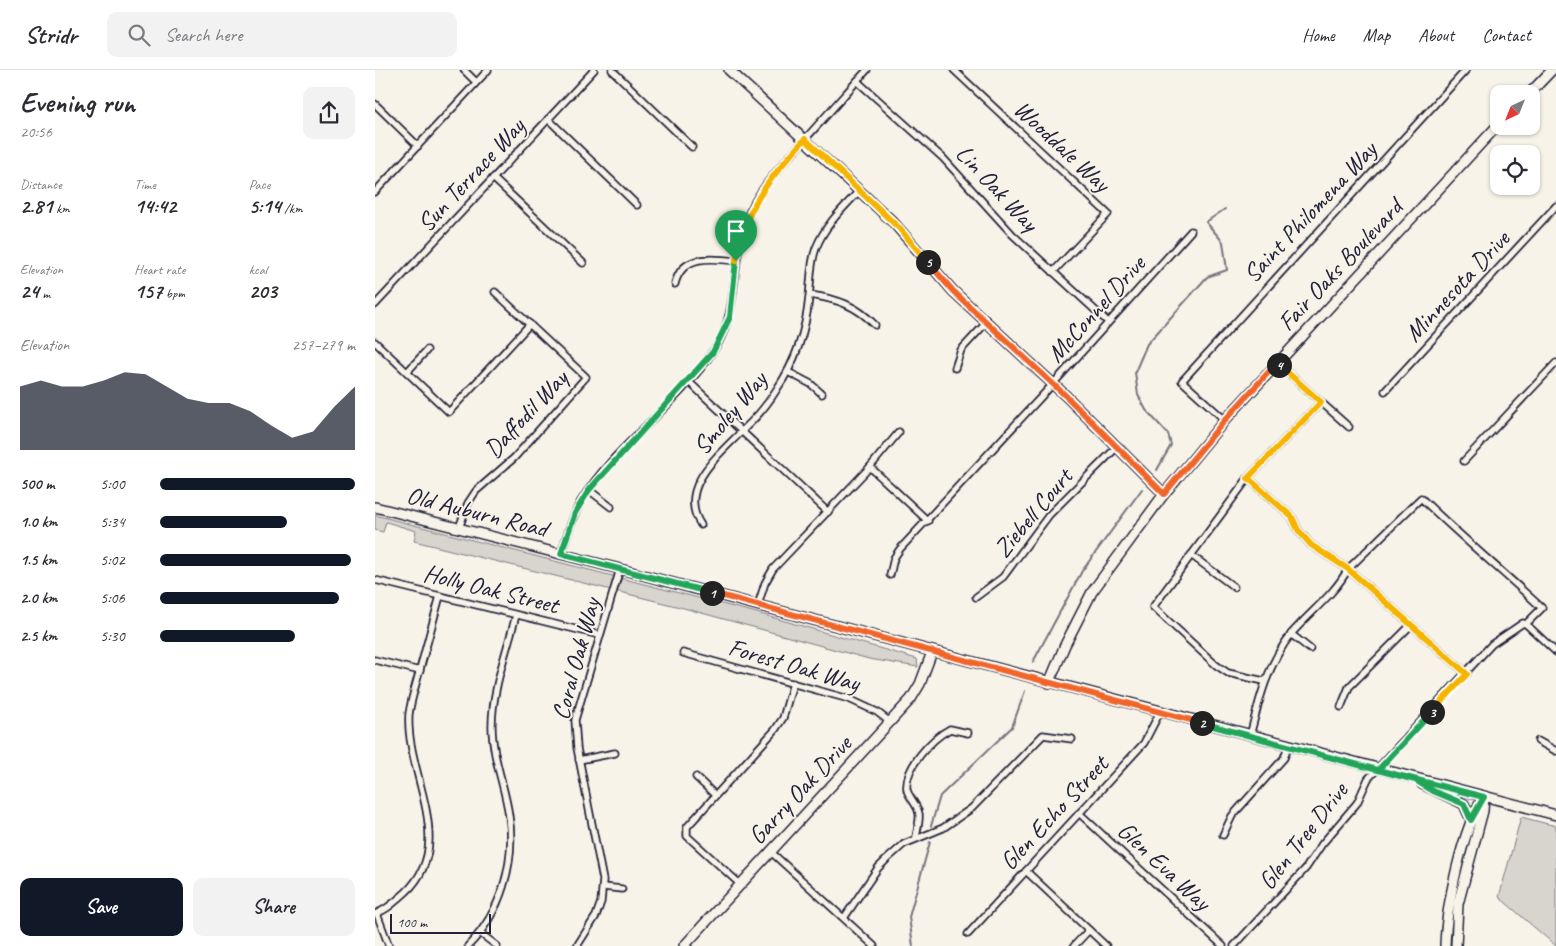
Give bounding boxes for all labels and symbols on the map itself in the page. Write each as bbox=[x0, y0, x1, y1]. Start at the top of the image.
north arrow bbox=[1490, 85, 1540, 135]
street label: Wooddale Way bbox=[1007, 93, 1119, 200]
street label: Sun Terrace Way bbox=[410, 110, 533, 239]
street label: Saint Philomena Way bbox=[1236, 133, 1385, 289]
street label: Lin Oak Way bbox=[949, 138, 1047, 240]
street label: Fair Oaks Boulevard bbox=[1271, 189, 1412, 338]
pin bbox=[715, 210, 757, 261]
street label: Minnesota Drive bbox=[1397, 222, 1518, 348]
street label: McConnel Drive bbox=[1040, 247, 1154, 369]
pin: 5 bbox=[915, 250, 941, 274]
pin: 4 bbox=[1267, 352, 1291, 378]
street label: Daffodil Way bbox=[477, 361, 577, 465]
street label: Smoley Way bbox=[686, 363, 776, 461]
street label: Ziebell Court bbox=[987, 460, 1081, 564]
street label: Old Auburn Road bbox=[403, 479, 554, 546]
street label: Holly Oak Street bbox=[420, 557, 564, 622]
pin: 1 bbox=[699, 580, 725, 606]
street label: Coral Oak Way bbox=[544, 592, 608, 723]
street label: Forest Oak Way bbox=[725, 631, 865, 699]
pin: 3 bbox=[1419, 700, 1445, 724]
pin: 2 bbox=[1189, 710, 1215, 736]
street label: Garry Oak Drive bbox=[741, 727, 860, 851]
street label: Glen Echo Street bbox=[993, 747, 1117, 877]
street label: Glen Tree Drive bbox=[1251, 774, 1356, 896]
street label: Glen Eva Way bbox=[1111, 815, 1219, 919]
scale bar bbox=[390, 911, 491, 934]

